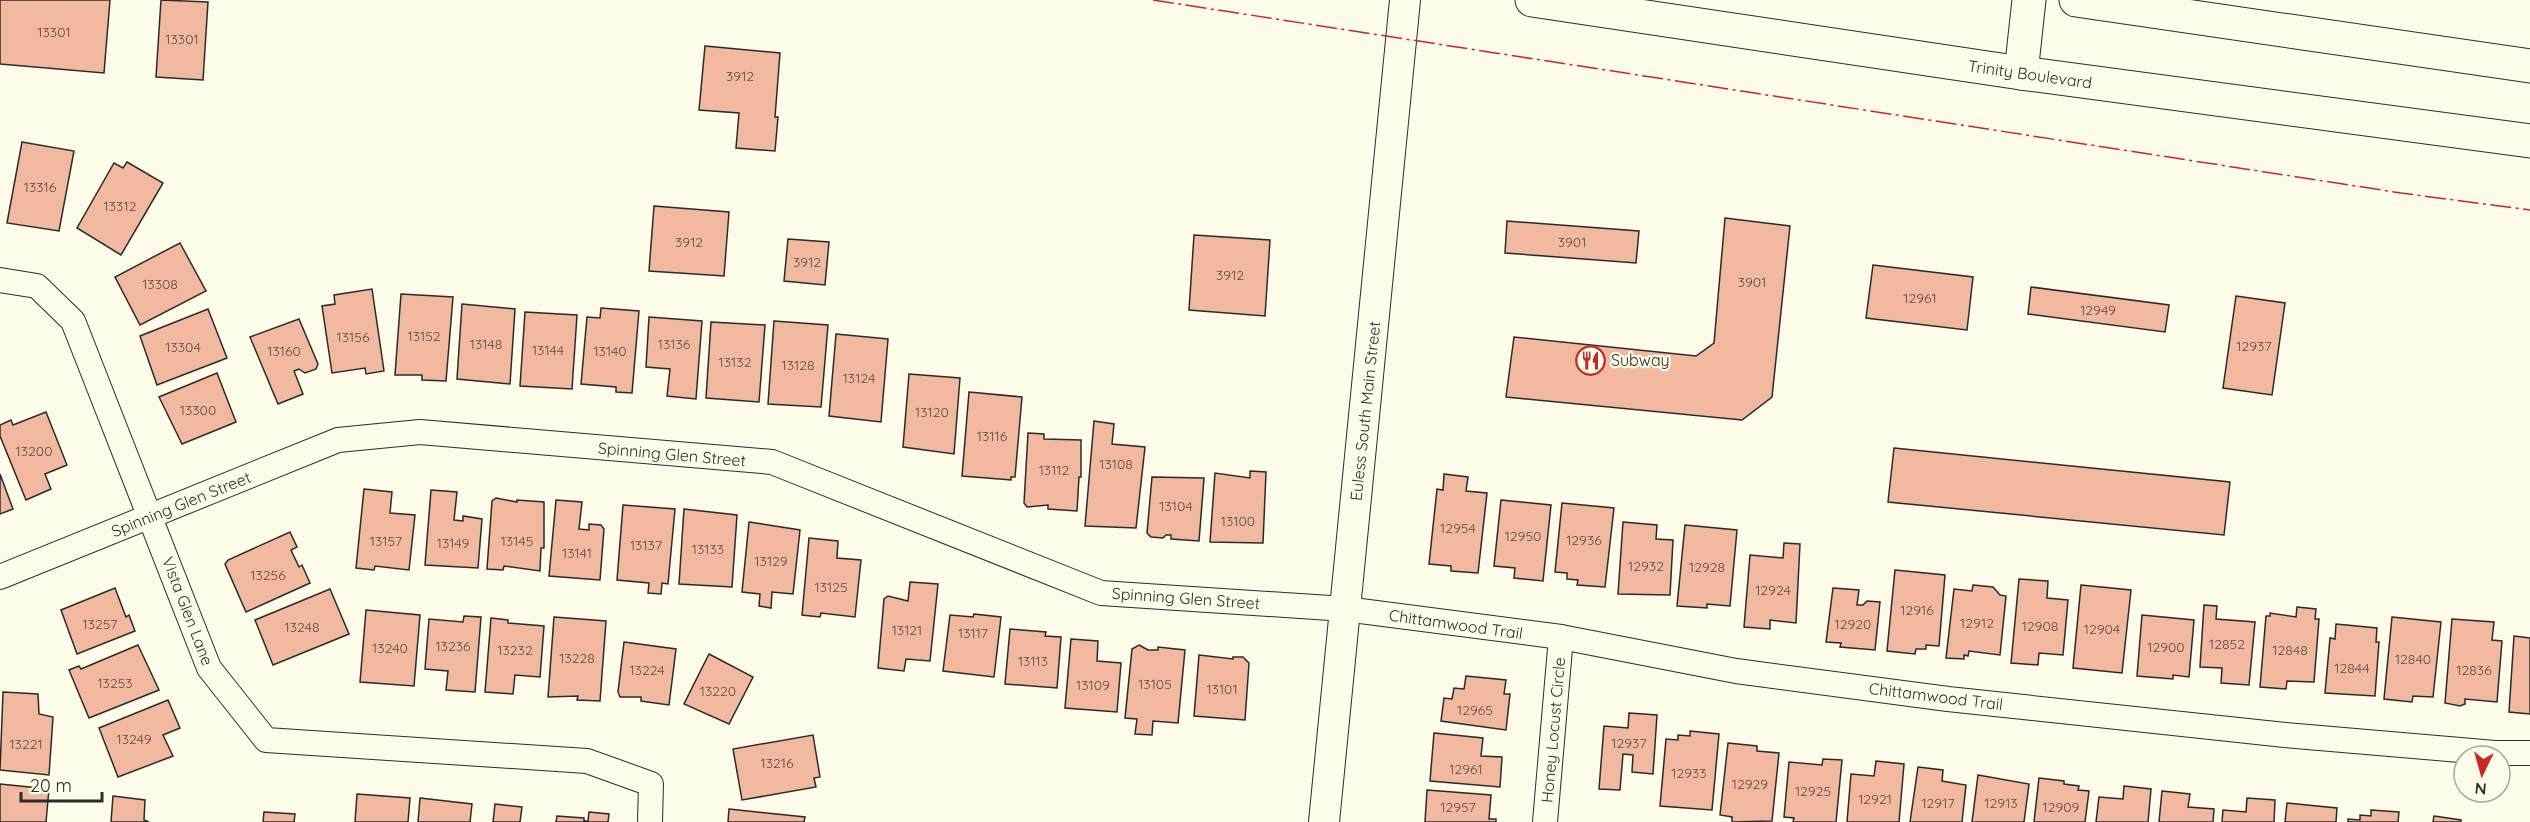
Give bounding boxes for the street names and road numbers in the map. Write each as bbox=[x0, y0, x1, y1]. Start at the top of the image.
street label: Trinity Boulevard bbox=[1967, 55, 2093, 93]
street label: Euless South Main Street bbox=[1346, 320, 1384, 502]
street label: Spinning Glen Street bbox=[597, 438, 747, 470]
street label: Spinning Glen Street bbox=[108, 467, 254, 541]
street label: Vista Glen Lane bbox=[158, 554, 218, 668]
street label: Spinning Glen Street bbox=[1111, 583, 1261, 613]
street label: Chittamwood Trail bbox=[1388, 605, 1524, 643]
street label: Honey Locust Circle bbox=[1537, 656, 1569, 804]
street label: Chittamwood Trail bbox=[1868, 678, 2004, 714]

